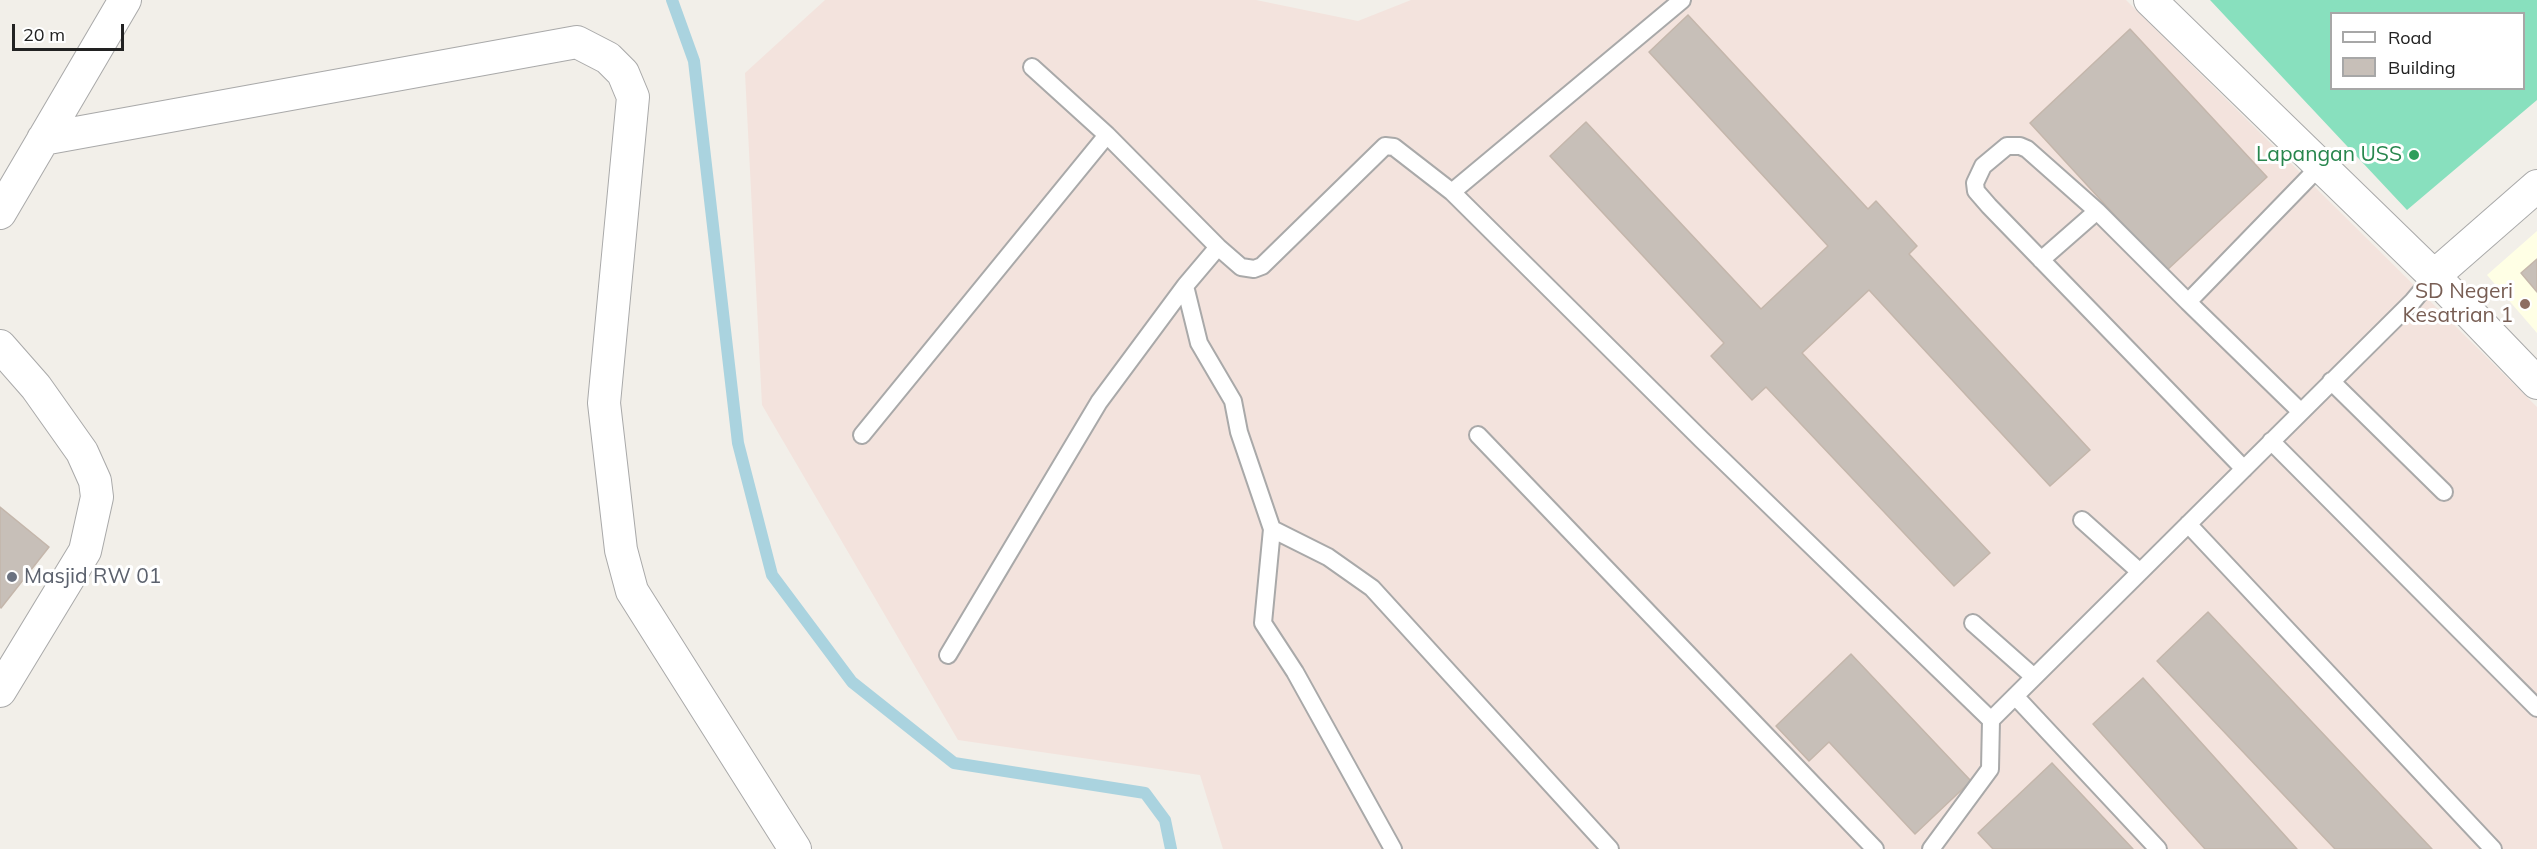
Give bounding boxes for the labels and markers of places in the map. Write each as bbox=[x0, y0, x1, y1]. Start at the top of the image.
place label: Lapangan USS bbox=[2256, 142, 2402, 168]
marker: Lapangan USS bbox=[2407, 148, 2421, 162]
place label: SD Negeri Kesatrian 1 bbox=[2403, 279, 2513, 329]
marker: SD Negeri Kesatrian 1 bbox=[2518, 297, 2532, 311]
place label: Masjid RW 01 bbox=[24, 564, 161, 590]
marker: Masjid RW 01 bbox=[5, 570, 19, 584]

